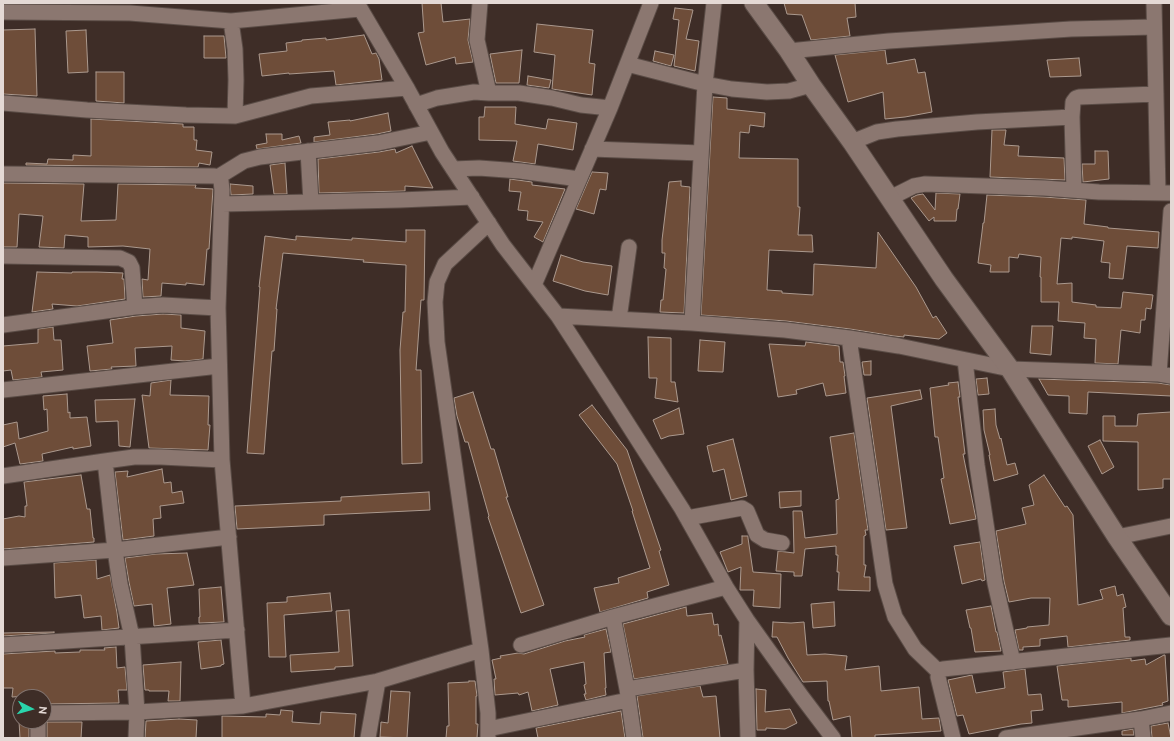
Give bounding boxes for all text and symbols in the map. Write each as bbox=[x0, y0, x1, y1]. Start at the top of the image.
north arrow bbox=[12, 689, 52, 729]
text: N bbox=[37, 705, 49, 715]

